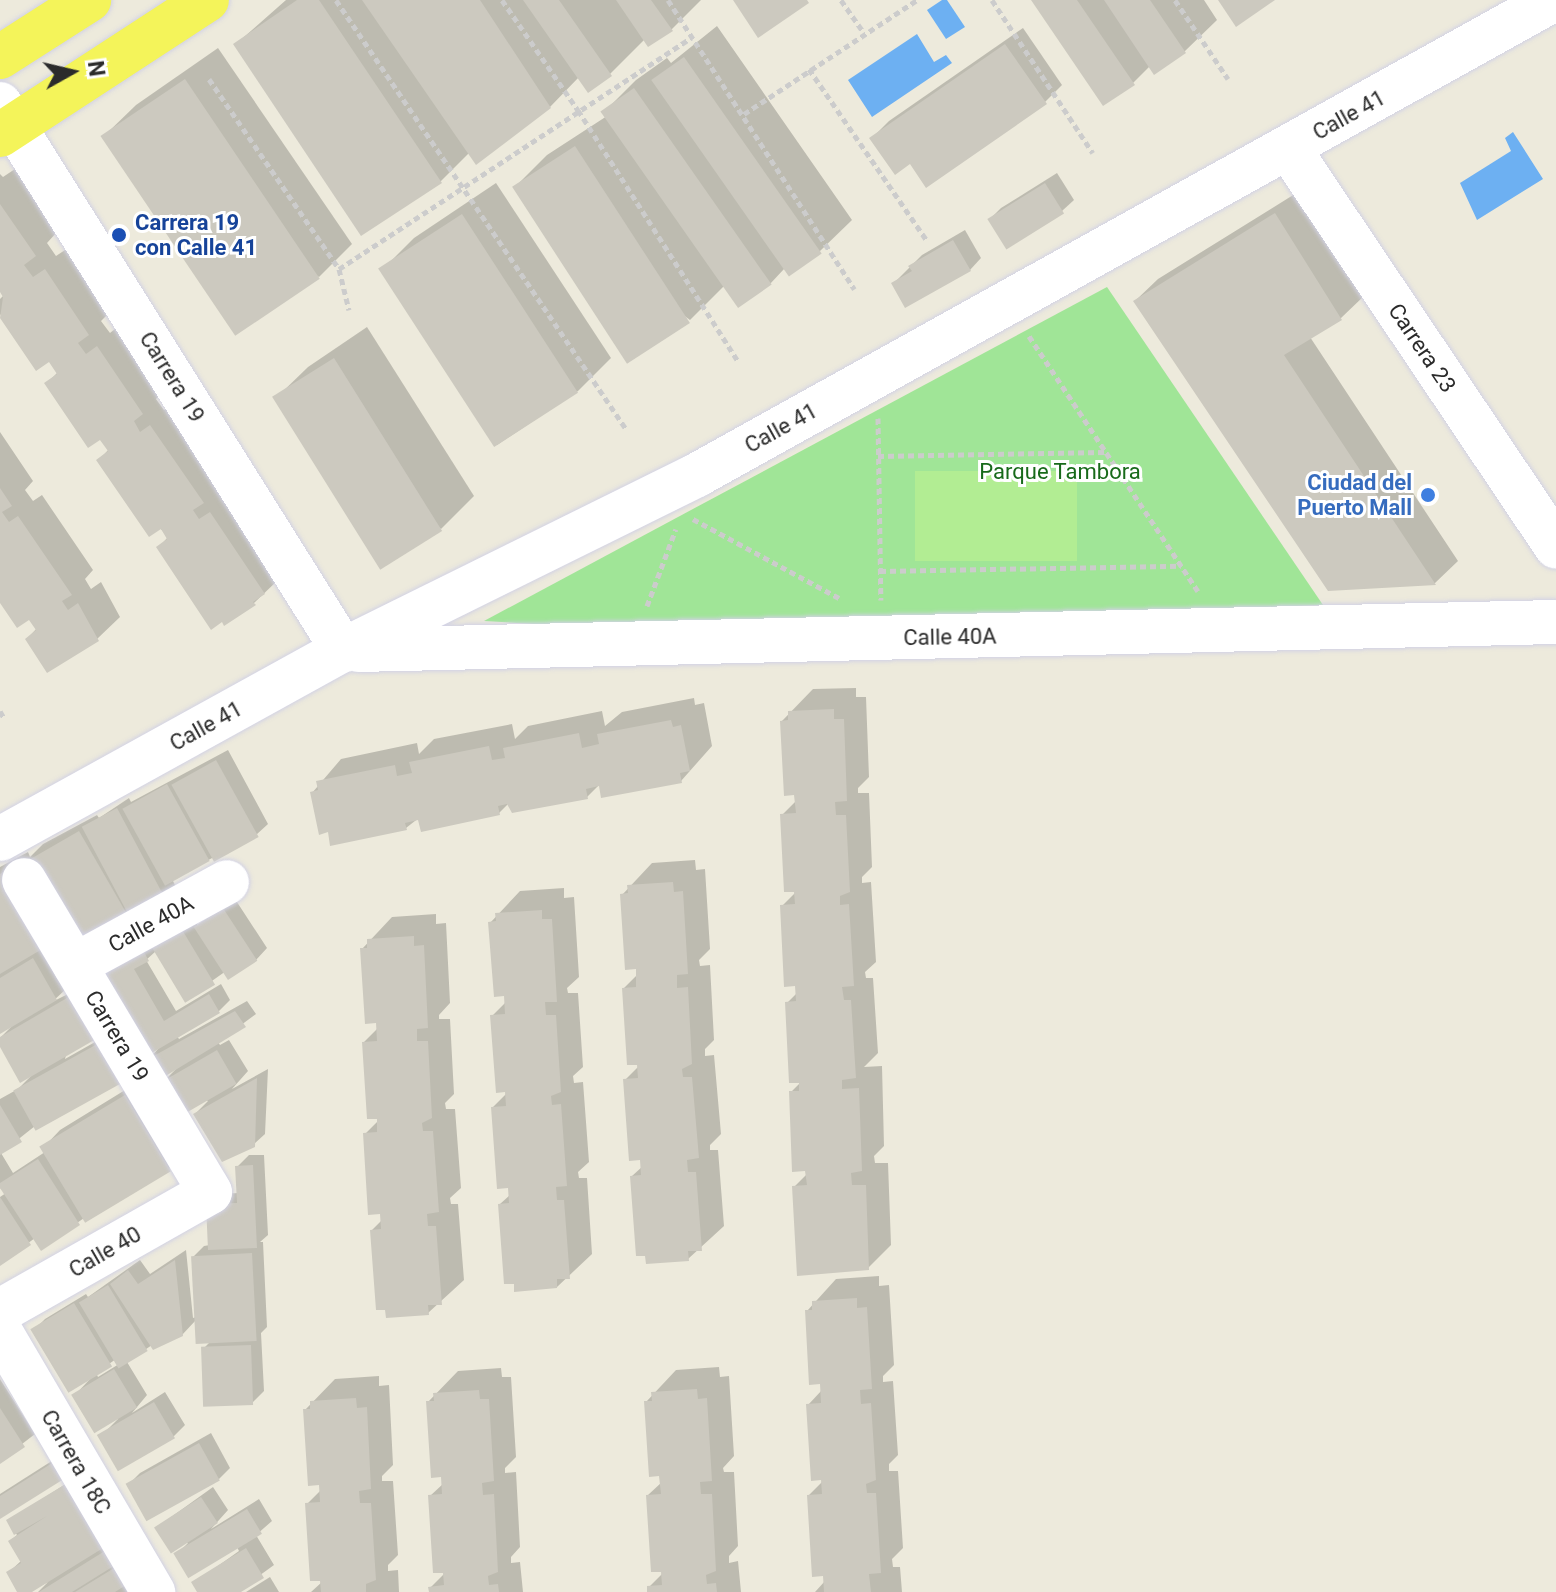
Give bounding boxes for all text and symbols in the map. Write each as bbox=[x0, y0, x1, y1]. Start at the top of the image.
north arrow bbox=[32, 32, 112, 112]
text: N bbox=[83, 59, 110, 78]
street label: Calle 41 bbox=[1308, 84, 1390, 146]
place label: Carrera 19 con Calle 41 bbox=[135, 209, 257, 260]
marker: Carrera 19 con Calle 41 bbox=[110, 226, 128, 244]
street label: Carrera 23 bbox=[1383, 298, 1461, 398]
street label: Carrera 19 bbox=[134, 327, 210, 427]
street label: Calle 41 bbox=[740, 397, 822, 459]
park label: Parque Tambora bbox=[979, 459, 1141, 485]
place label: Ciudad del Puerto Mall bbox=[1297, 469, 1412, 520]
marker: Ciudad del Puerto Mall bbox=[1419, 486, 1437, 504]
street label: Calle 40A bbox=[903, 623, 997, 651]
street label: Calle 41 bbox=[165, 695, 247, 757]
street label: Calle 40A bbox=[104, 890, 198, 958]
street label: Carrera 19 bbox=[79, 986, 155, 1086]
street label: Calle 40 bbox=[64, 1221, 146, 1283]
street label: Carrera 18C bbox=[36, 1405, 116, 1519]

